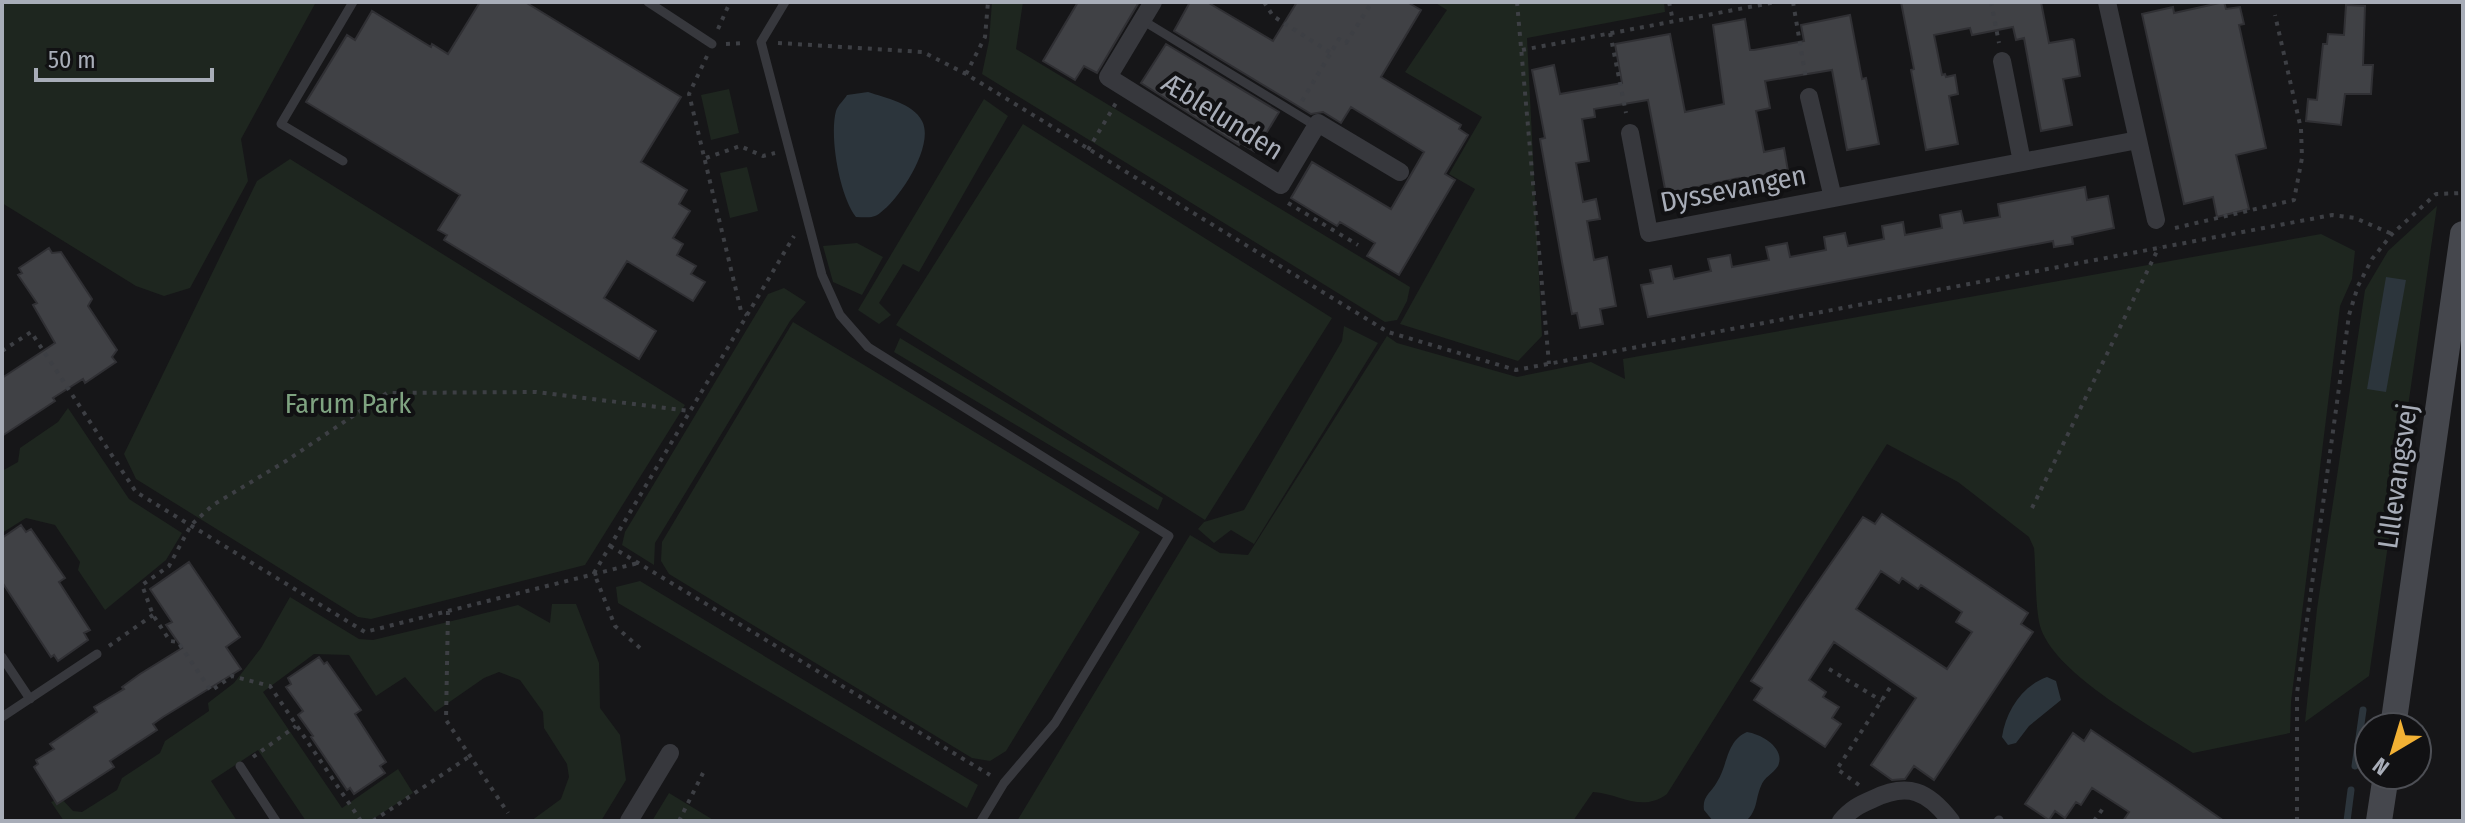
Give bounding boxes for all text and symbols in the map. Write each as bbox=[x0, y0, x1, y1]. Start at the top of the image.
scale bar bbox=[36, 32, 212, 82]
text: 50 m bbox=[48, 46, 96, 74]
street label: Æblelunden bbox=[1155, 66, 1289, 167]
street label: Dyssevangen bbox=[1657, 158, 1809, 219]
park label: Farum Park bbox=[285, 387, 412, 420]
street label: Lillevangsvej bbox=[2371, 401, 2424, 551]
north arrow bbox=[2353, 711, 2433, 791]
text: N bbox=[2367, 752, 2395, 781]

